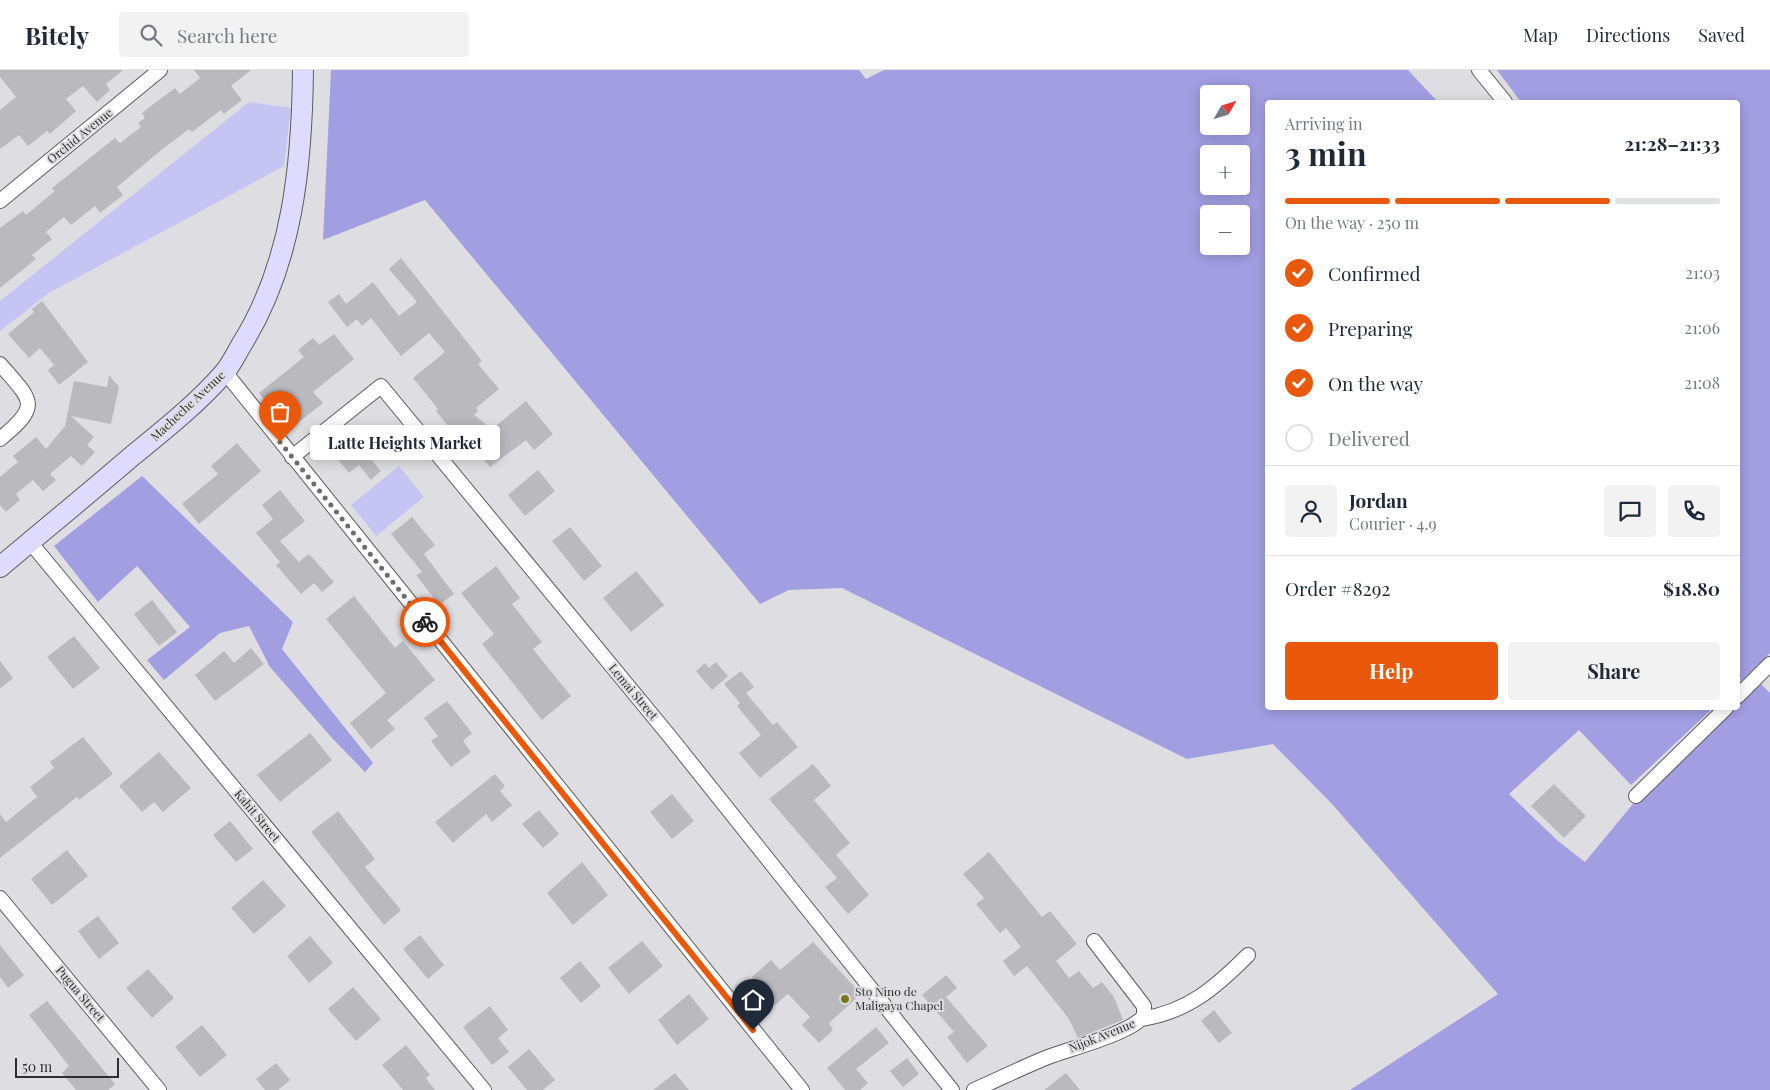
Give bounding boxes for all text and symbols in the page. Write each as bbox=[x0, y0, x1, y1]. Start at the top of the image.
search box bbox=[119, 12, 469, 57]
text: Bitely bbox=[25, 19, 89, 51]
icon: search bbox=[137, 21, 165, 49]
text: Search here bbox=[177, 22, 278, 48]
text: Map bbox=[1523, 23, 1558, 47]
text: Directions bbox=[1586, 23, 1670, 47]
text: Saved bbox=[1698, 23, 1745, 47]
north arrow bbox=[1200, 85, 1250, 135]
map controls bbox=[1200, 85, 1250, 255]
street label: Orchid Avenue bbox=[43, 104, 115, 166]
text: Arriving in bbox=[1285, 113, 1363, 134]
text: 21:28–21:33 bbox=[1624, 130, 1720, 156]
text: 3 min bbox=[1285, 131, 1367, 174]
button: + bbox=[1200, 145, 1250, 195]
button: − bbox=[1200, 205, 1250, 255]
text: On the way · 250 m bbox=[1285, 212, 1419, 233]
icon: check bbox=[1285, 259, 1313, 287]
text: Confirmed bbox=[1328, 260, 1421, 286]
text: 21:03 bbox=[1685, 262, 1720, 283]
icon: check bbox=[1285, 314, 1313, 342]
text: Preparing bbox=[1328, 315, 1413, 341]
text: 21:06 bbox=[1684, 317, 1720, 338]
street label: Macheche Avenue bbox=[147, 367, 228, 444]
icon: check bbox=[1285, 369, 1313, 397]
text: On the way bbox=[1328, 370, 1423, 396]
text: 21:08 bbox=[1684, 372, 1720, 393]
pin bbox=[259, 391, 301, 442]
icon: bag bbox=[266, 398, 294, 426]
callout: Latte Heights Market bbox=[310, 424, 500, 460]
text: Delivered bbox=[1328, 425, 1410, 451]
text: Latte Heights Market bbox=[328, 432, 482, 453]
button: person bbox=[1285, 485, 1337, 537]
button: chat bbox=[1604, 485, 1656, 537]
button: phone bbox=[1668, 485, 1720, 537]
text: Jordan bbox=[1349, 487, 1408, 513]
text: Courier · 4.9 bbox=[1349, 513, 1437, 534]
text: Order #8292 bbox=[1285, 575, 1390, 601]
text: $18.80 bbox=[1663, 575, 1720, 601]
courier bbox=[400, 597, 450, 647]
icon: bike bbox=[411, 608, 439, 636]
button: Help bbox=[1285, 642, 1498, 700]
button: Share bbox=[1508, 642, 1720, 700]
street label: Lemai Street bbox=[606, 660, 662, 723]
street label: Kahit Street bbox=[231, 786, 285, 845]
street label: Pugua Street bbox=[53, 962, 109, 1025]
pin bbox=[732, 979, 774, 1030]
place label: Sto Nino de Maligaya Chapel bbox=[855, 983, 944, 1013]
icon: home bbox=[739, 986, 767, 1014]
marker: Sto Nino de Maligaya Chapel bbox=[839, 993, 851, 1005]
street label: Nijok Avenue bbox=[1066, 1015, 1137, 1056]
scale bar bbox=[15, 1055, 119, 1078]
text: 50 m bbox=[22, 1057, 52, 1076]

